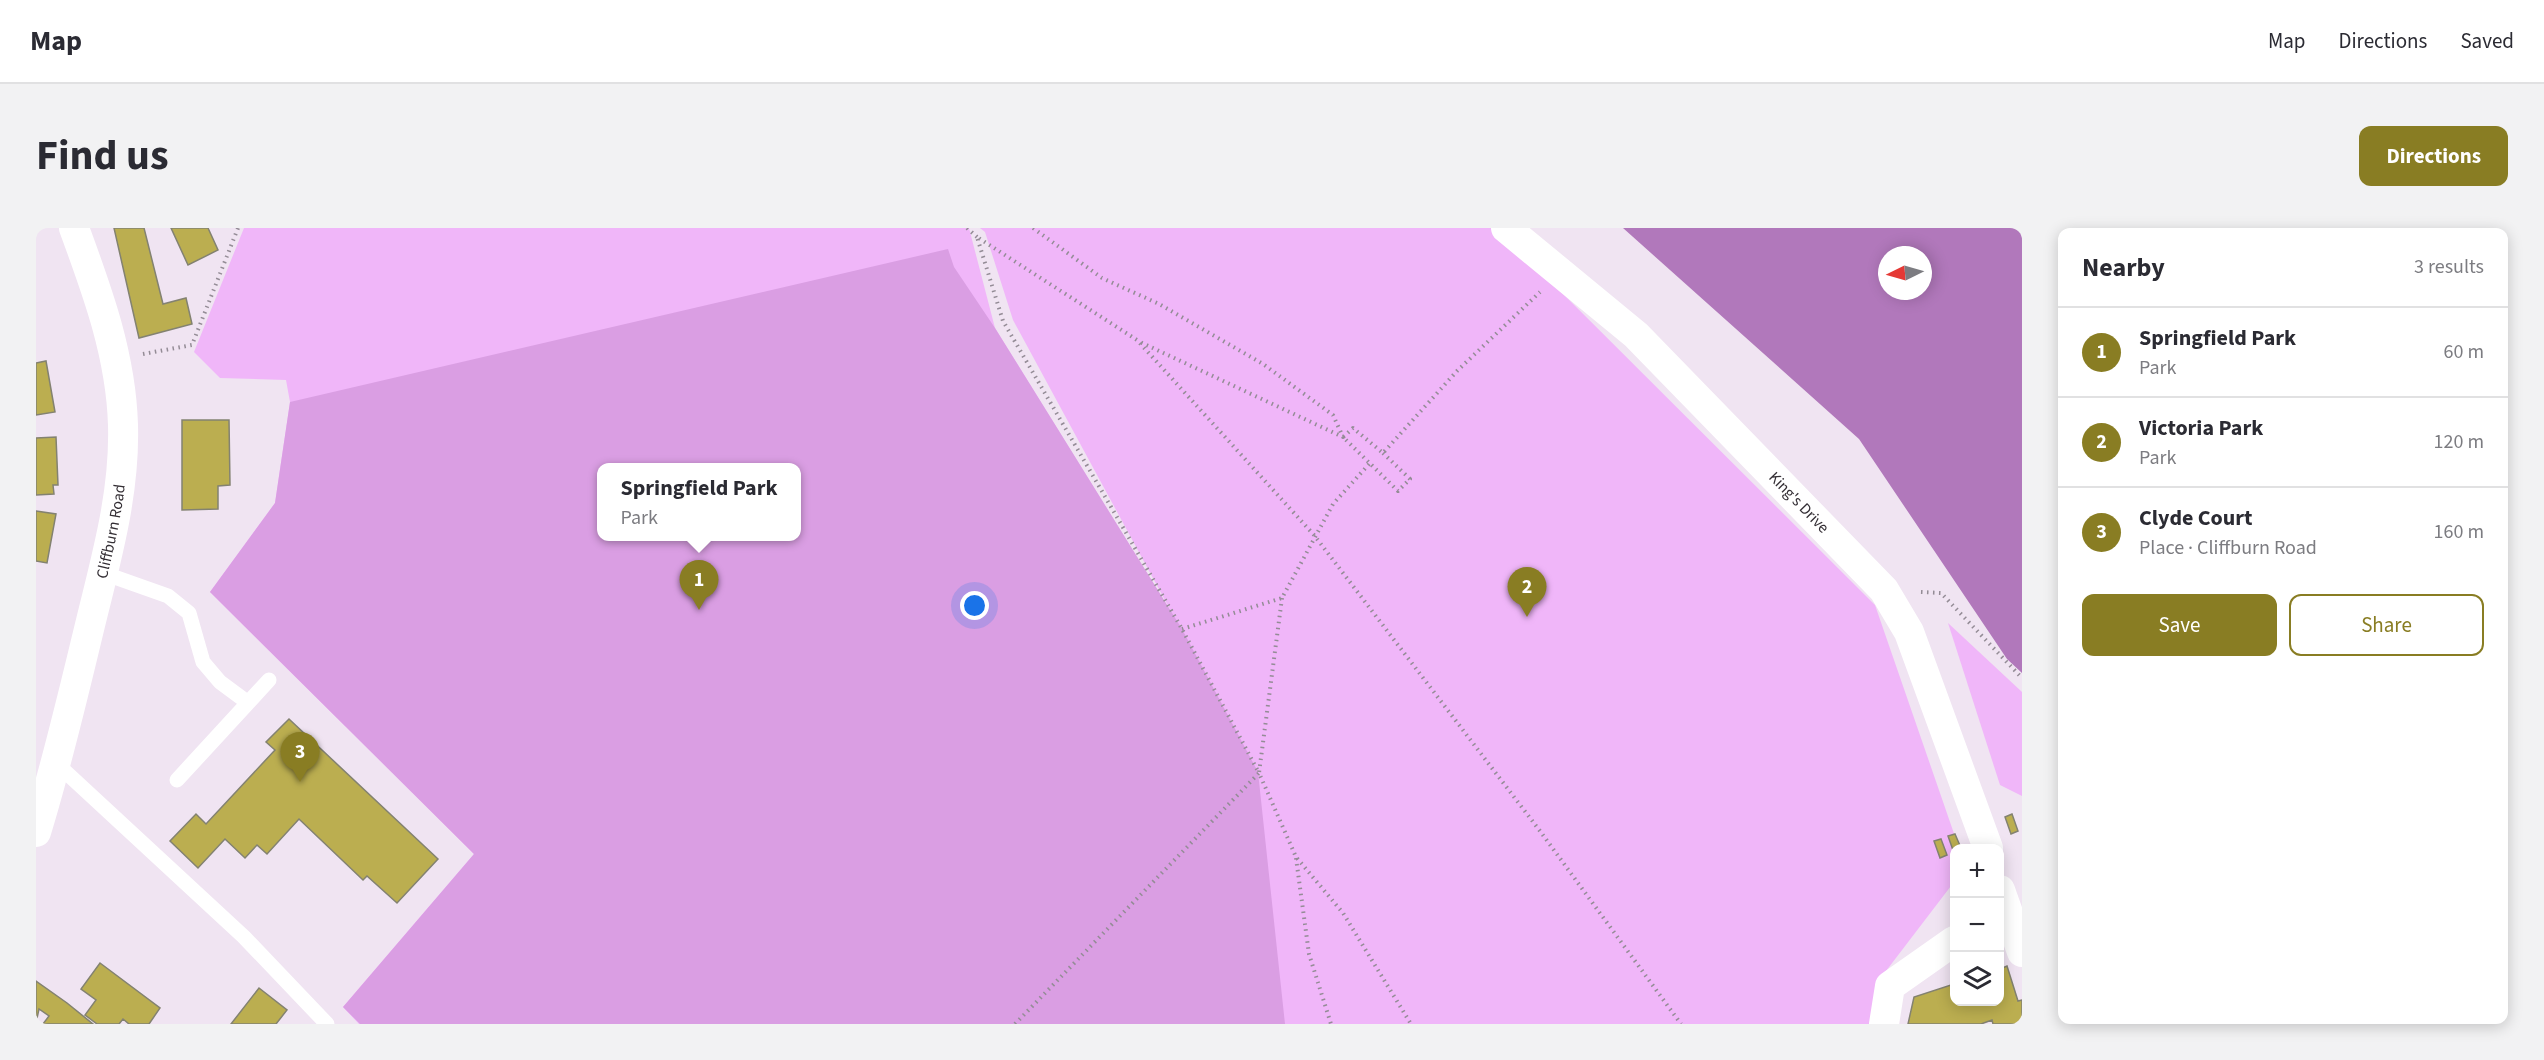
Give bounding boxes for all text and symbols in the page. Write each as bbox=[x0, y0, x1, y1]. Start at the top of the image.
text: Map bbox=[30, 21, 82, 61]
text: Map bbox=[2268, 26, 2306, 56]
text: Directions bbox=[2339, 26, 2427, 56]
text: Saved bbox=[2460, 26, 2514, 56]
text: Find us bbox=[36, 126, 169, 186]
button: Directions bbox=[2359, 126, 2508, 186]
north arrow bbox=[1878, 246, 1932, 300]
text: Nearby bbox=[2082, 249, 2165, 286]
text: 3 results bbox=[2414, 253, 2484, 281]
text: Springfield Park bbox=[2139, 322, 2296, 354]
text: 1 bbox=[2096, 338, 2107, 366]
text: 60 m bbox=[2444, 338, 2484, 366]
text: Park bbox=[2139, 354, 2176, 382]
text: Victoria Park bbox=[2139, 412, 2263, 444]
text: 2 bbox=[2096, 428, 2107, 456]
text: 120 m bbox=[2434, 428, 2484, 456]
text: Park bbox=[2139, 444, 2176, 472]
popup bbox=[597, 463, 801, 541]
street label: King's Drive bbox=[1764, 467, 1834, 538]
text: Springfield Park bbox=[620, 472, 778, 504]
street label: Cliffburn Road bbox=[91, 483, 131, 581]
text: Clyde Court bbox=[2139, 502, 2252, 534]
text: Park bbox=[620, 504, 658, 532]
text: 3 bbox=[2096, 518, 2107, 546]
text: 160 m bbox=[2434, 518, 2484, 546]
text: Place · Cliffburn Road bbox=[2139, 534, 2317, 562]
pin: 1 bbox=[680, 560, 718, 610]
pin: 2 bbox=[1508, 568, 1546, 617]
your location bbox=[960, 591, 989, 620]
button: Save bbox=[2082, 594, 2277, 656]
button: Share bbox=[2289, 594, 2484, 656]
pin: 3 bbox=[280, 732, 320, 782]
map controls bbox=[1950, 844, 2004, 1006]
button: + bbox=[1950, 844, 2004, 898]
button: − bbox=[1950, 898, 2004, 952]
button: layers bbox=[1950, 952, 2004, 1006]

